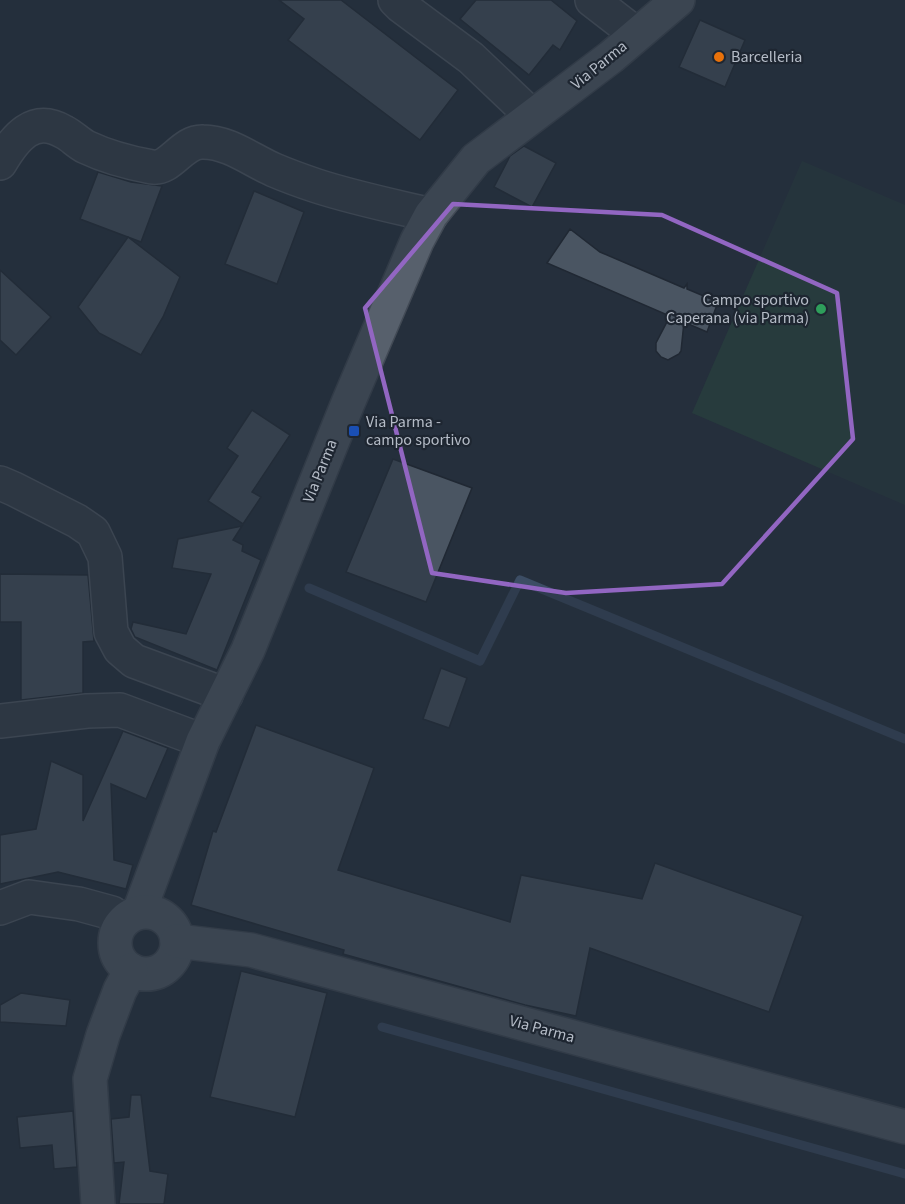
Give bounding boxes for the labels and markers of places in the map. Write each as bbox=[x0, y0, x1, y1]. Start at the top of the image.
place label: Barcelleria bbox=[731, 46, 802, 68]
marker: Barcelleria bbox=[712, 50, 726, 64]
place label: Campo sportivo Caperana (via Parma) bbox=[666, 289, 809, 329]
marker: Campo sportivo Caperana (via Parma) bbox=[814, 302, 828, 316]
place label: Via Parma - campo sportivo bbox=[366, 411, 470, 451]
marker: Via Parma - campo sportivo bbox=[347, 424, 361, 438]

